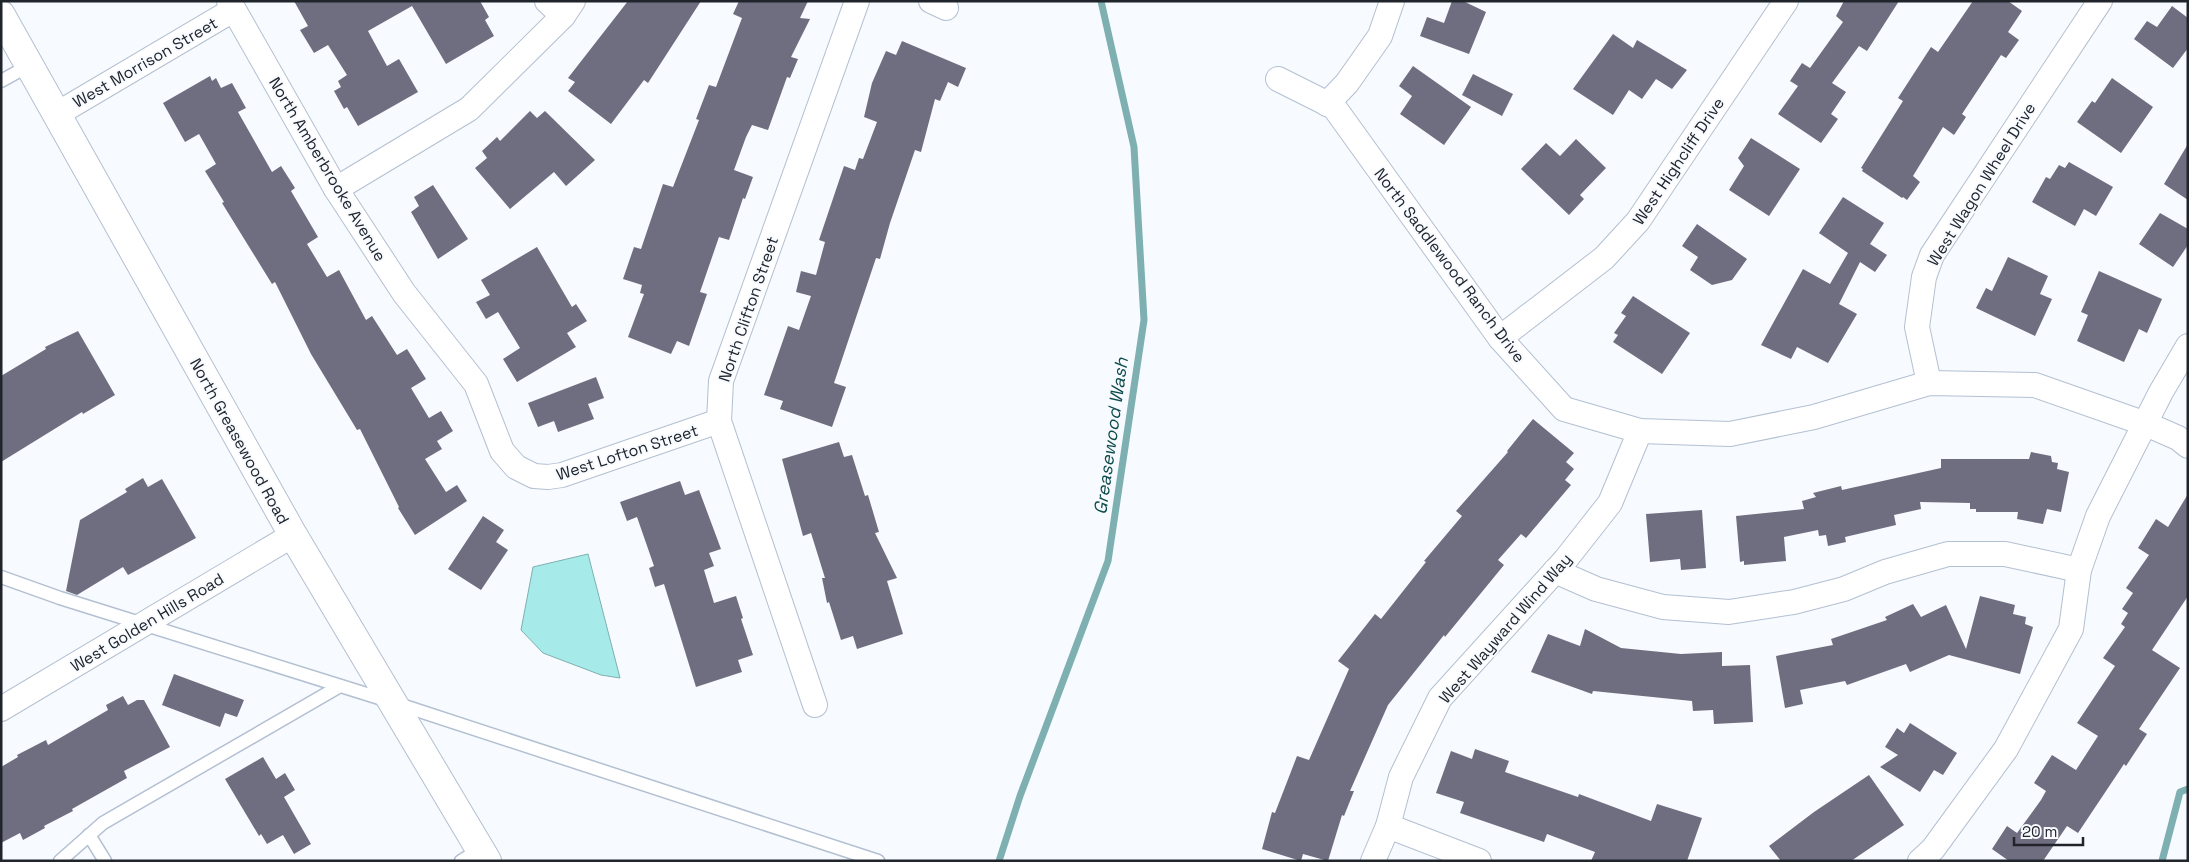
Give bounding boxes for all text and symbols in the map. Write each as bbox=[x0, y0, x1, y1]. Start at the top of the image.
street label: West Morrison Street bbox=[69, 12, 221, 112]
street label: North Amberbrooke Avenue bbox=[264, 73, 391, 265]
street label: West Highcliff Drive bbox=[1628, 93, 1729, 229]
street label: West Wagon Wheel Drive bbox=[1923, 99, 2040, 270]
street label: North Saddlewood Ranch Drive bbox=[1370, 164, 1530, 367]
street label: North Clifton Street bbox=[714, 234, 783, 385]
street label: North Greasewood Road bbox=[185, 355, 294, 528]
water label: Greasewood Wash bbox=[1088, 355, 1133, 516]
street label: West Lofton Street bbox=[554, 420, 701, 485]
street label: West Wayward Wind Way bbox=[1434, 549, 1576, 708]
street label: West Golden Hills Road bbox=[67, 568, 228, 677]
scale bar bbox=[2014, 814, 2083, 846]
text: 20 m bbox=[2022, 822, 2057, 841]

